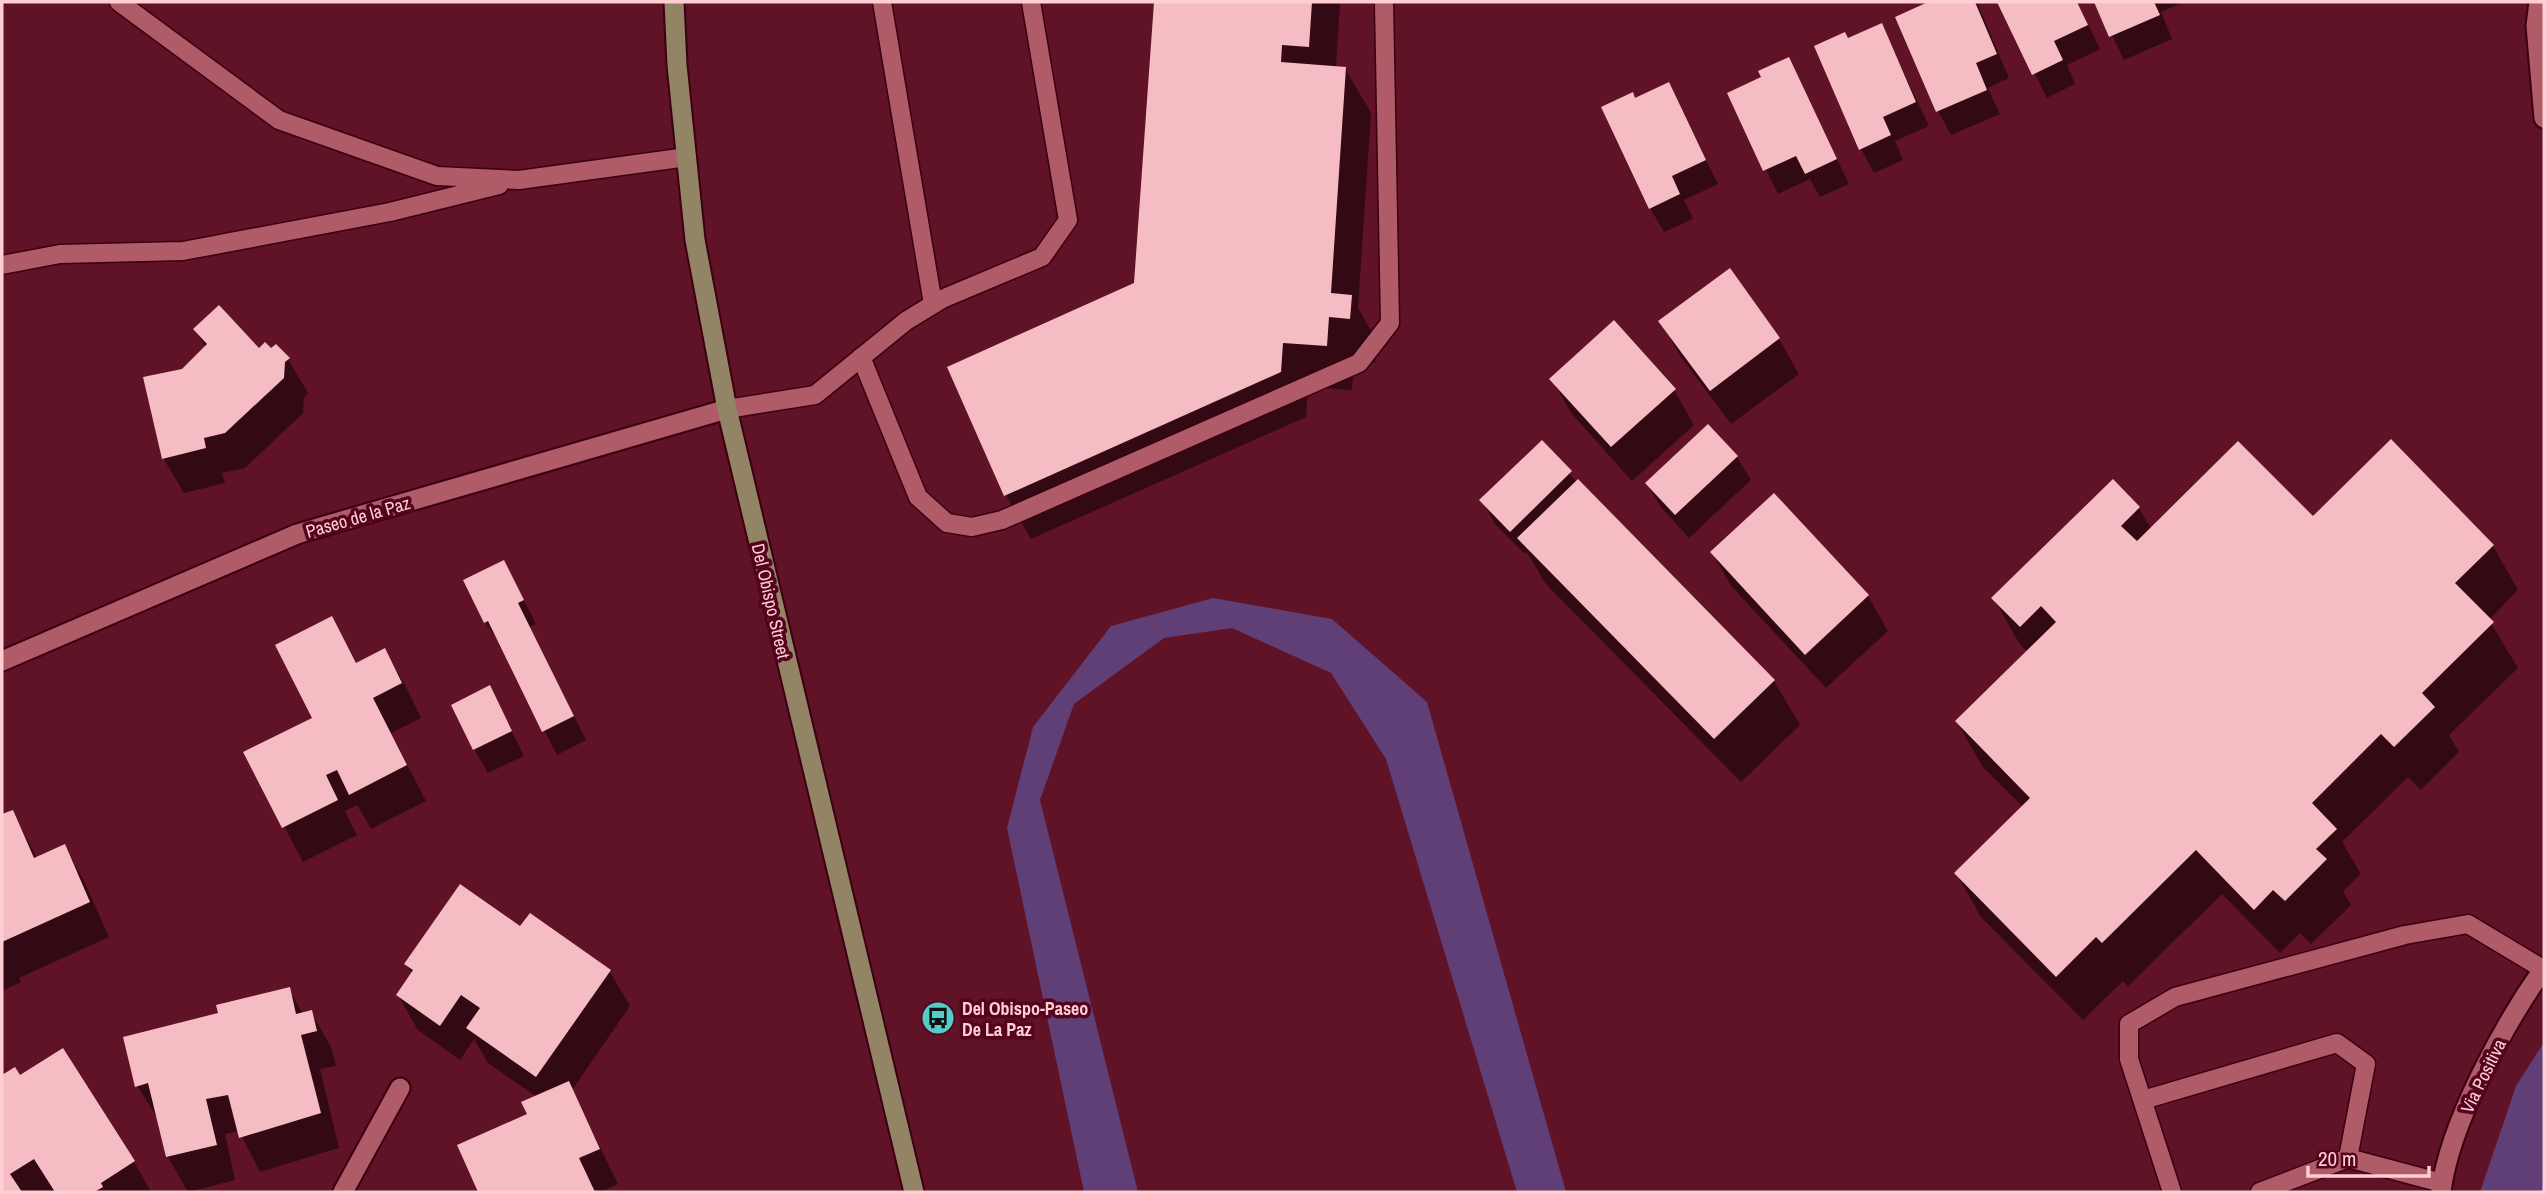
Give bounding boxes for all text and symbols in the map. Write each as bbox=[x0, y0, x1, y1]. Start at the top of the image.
street label: Paseo de la Paz bbox=[303, 490, 413, 544]
street label: Del Obispo Street bbox=[746, 541, 796, 661]
place label: Del Obispo-Paseo De La Paz bbox=[962, 996, 1088, 1042]
bus stop icon: Del Obispo-Paseo De La Paz bbox=[919, 999, 957, 1037]
street label: Via Positiva bbox=[2454, 1035, 2512, 1117]
scale bar bbox=[2308, 1134, 2429, 1178]
text: 20 m bbox=[2318, 1144, 2356, 1173]

